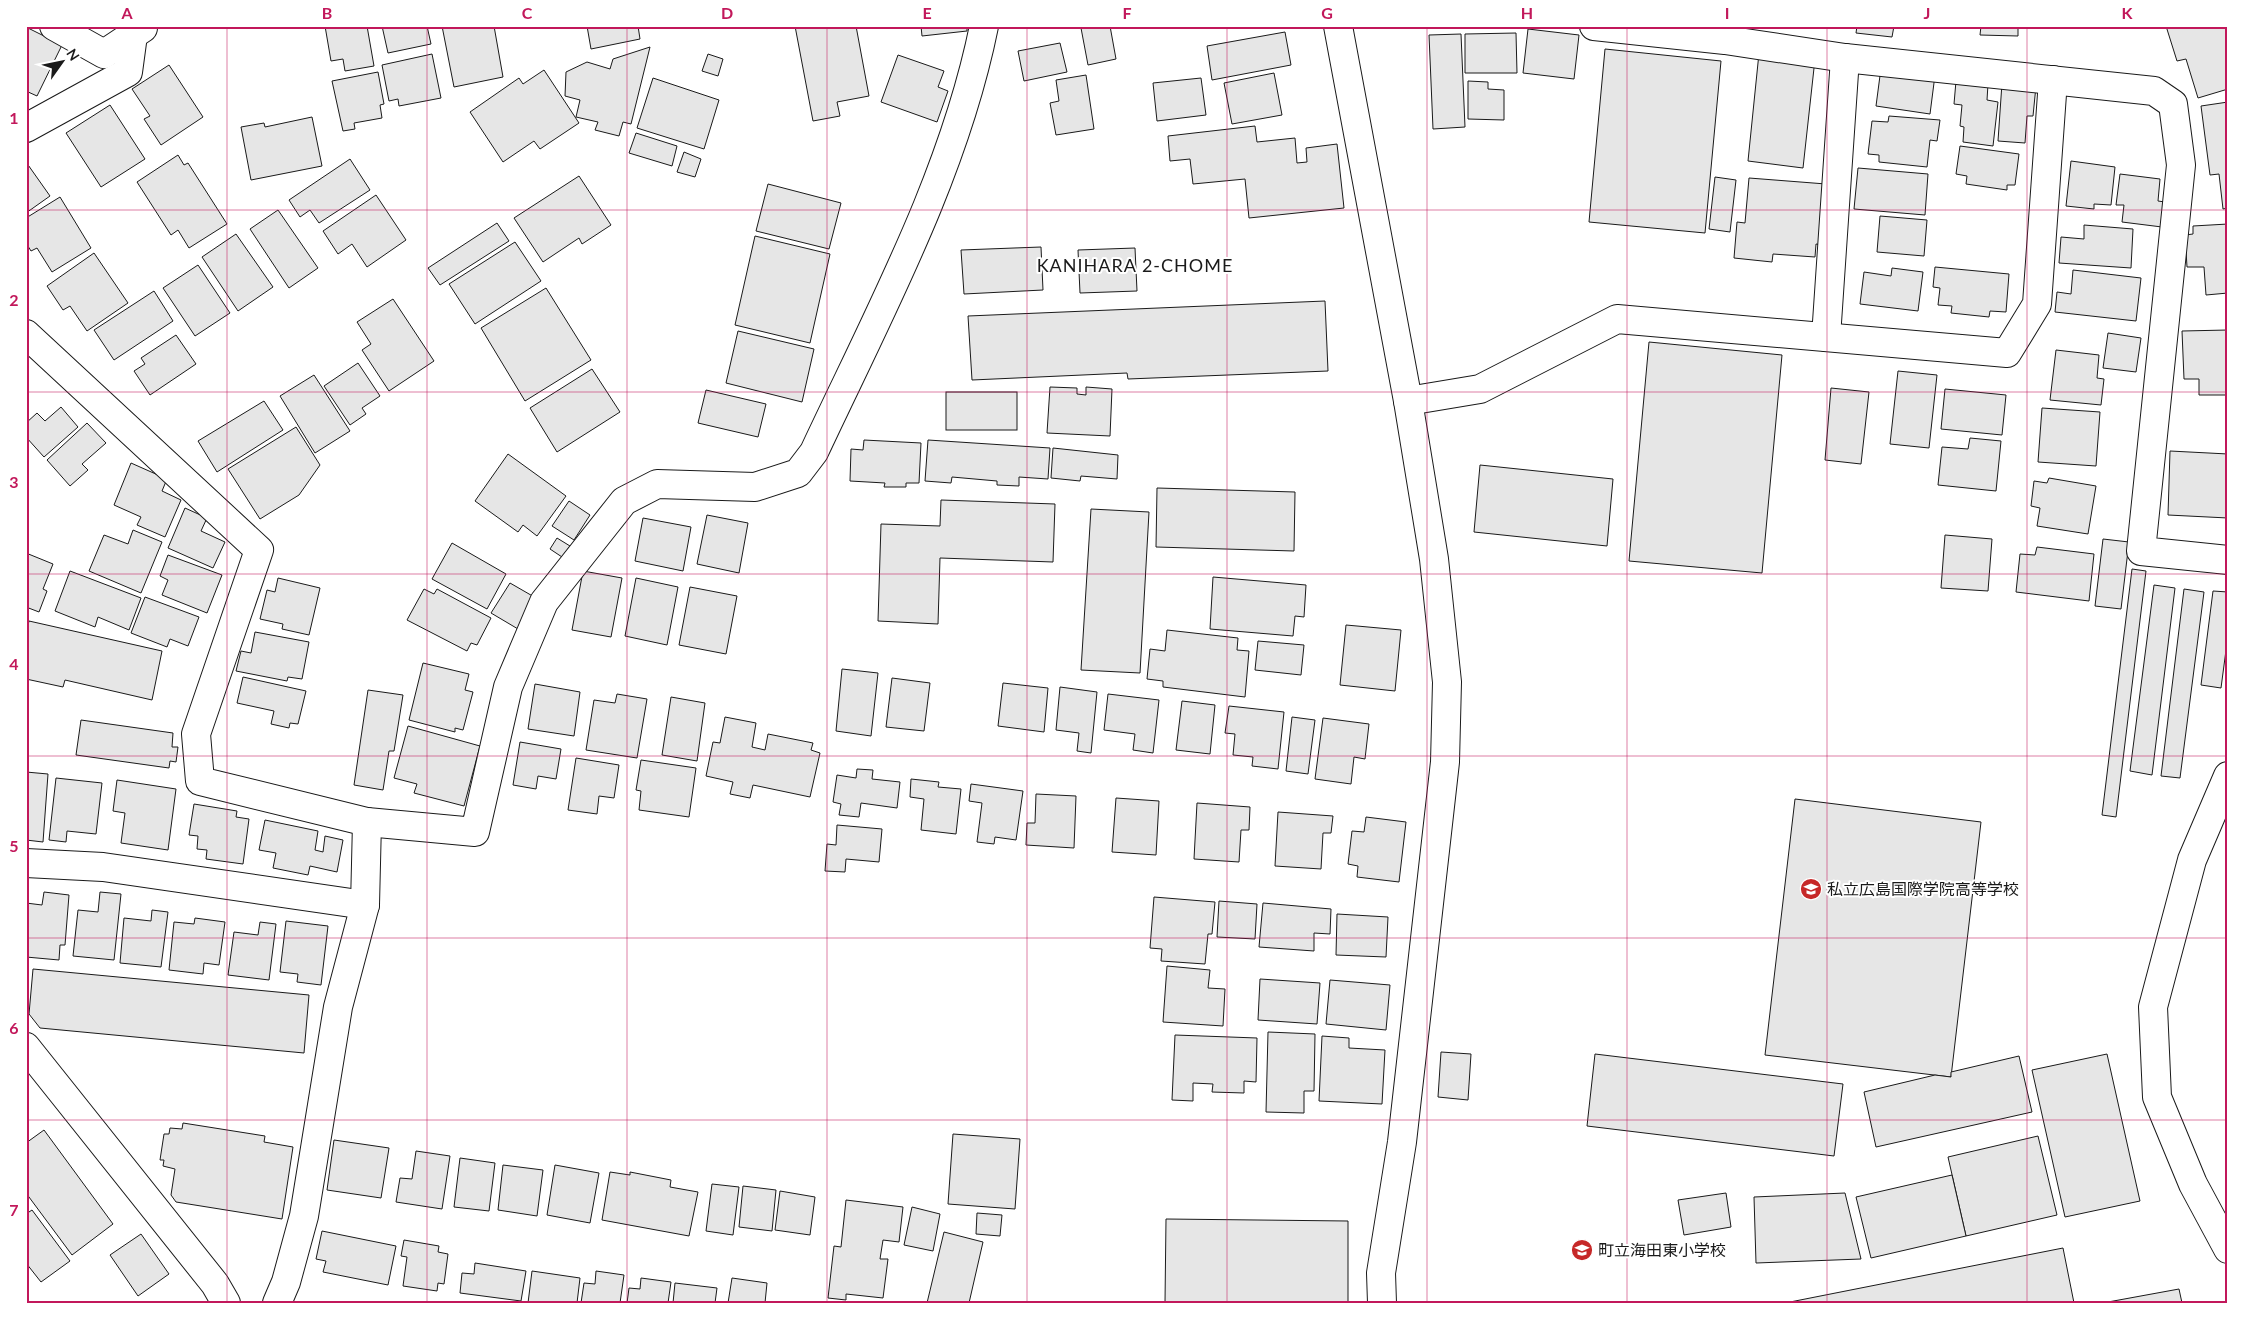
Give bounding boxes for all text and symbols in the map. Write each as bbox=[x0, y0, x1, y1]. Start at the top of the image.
text: A bbox=[120, 3, 133, 22]
text: B bbox=[322, 3, 332, 22]
text: C bbox=[522, 3, 533, 22]
text: D bbox=[721, 3, 733, 22]
text: E bbox=[922, 3, 932, 22]
text: F bbox=[1122, 3, 1132, 22]
text: G bbox=[1321, 3, 1333, 22]
text: H bbox=[1521, 3, 1533, 22]
text: I bbox=[1725, 3, 1729, 22]
text: J bbox=[1924, 3, 1930, 22]
text: K bbox=[2122, 3, 2134, 22]
north arrow bbox=[38, 38, 88, 88]
text: N bbox=[63, 45, 83, 64]
text: 1 bbox=[9, 108, 19, 127]
district label: KANIHARA 2-CHOME bbox=[1037, 254, 1233, 276]
text: 2 bbox=[9, 290, 19, 309]
text: 3 bbox=[9, 472, 19, 491]
text: 4 bbox=[9, 654, 19, 673]
text: 5 bbox=[9, 836, 19, 855]
school or university icon: 私立広島国際学院高等学校 bbox=[1799, 877, 1823, 901]
place label: 私立広島国際学院高等学校 bbox=[1827, 879, 2019, 898]
text: 6 bbox=[9, 1018, 19, 1037]
text: 7 bbox=[9, 1200, 19, 1219]
school or university icon: 町立海田東小学校 bbox=[1570, 1238, 1594, 1262]
place label: 町立海田東小学校 bbox=[1598, 1240, 1726, 1259]

